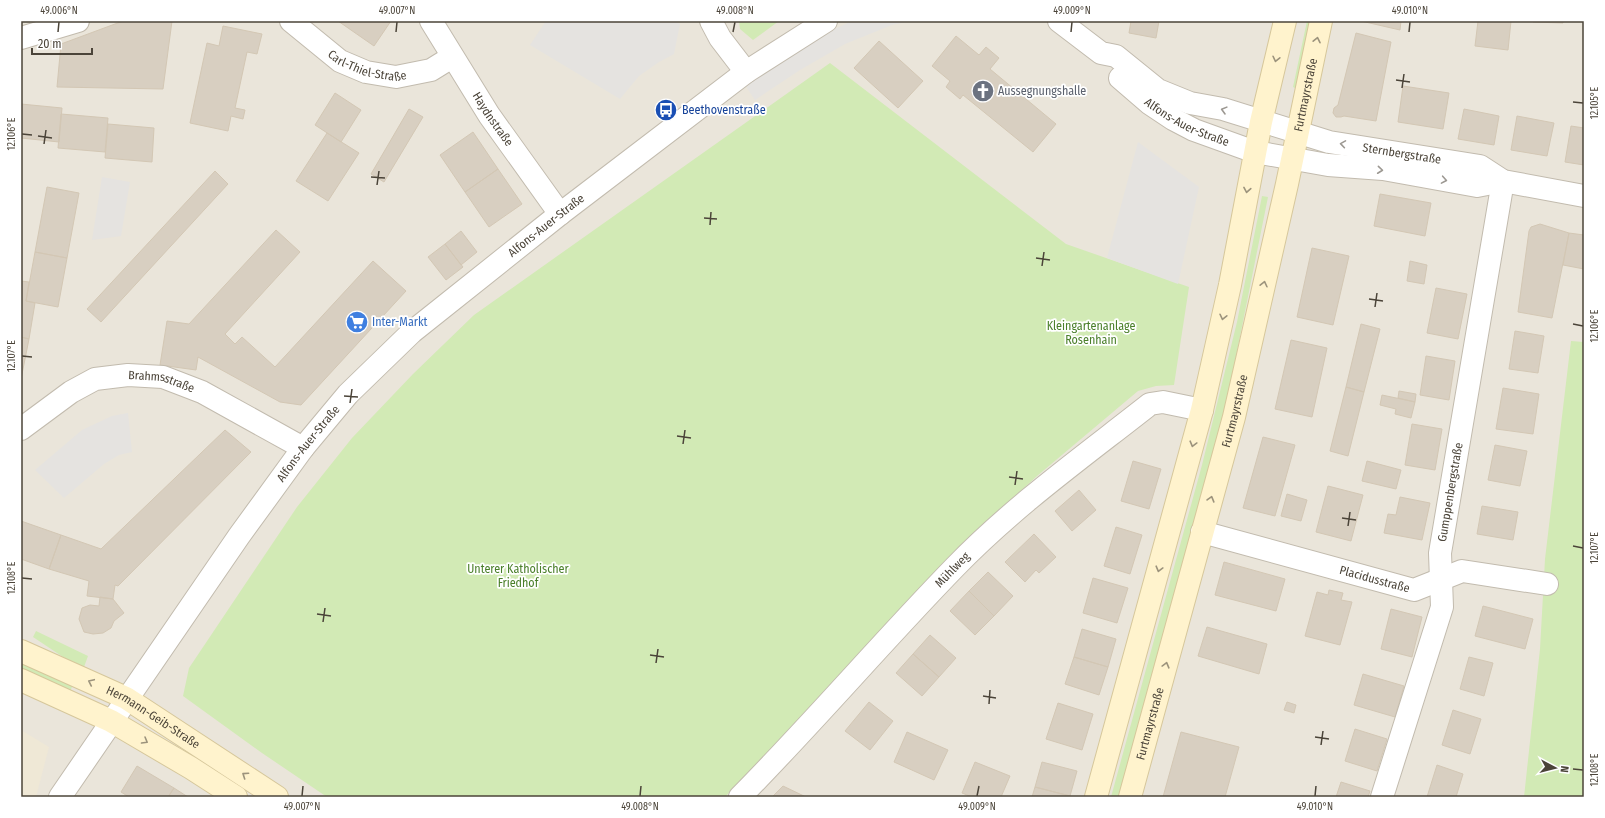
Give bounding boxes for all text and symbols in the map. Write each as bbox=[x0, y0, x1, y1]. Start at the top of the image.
text: 49.006°N bbox=[40, 5, 78, 17]
text: 49.007°N bbox=[379, 5, 415, 17]
text: 49.008°N bbox=[716, 5, 754, 17]
text: 49.009°N bbox=[1053, 5, 1091, 17]
text: 49.010°N bbox=[1392, 5, 1428, 17]
scale bar bbox=[32, 30, 92, 56]
text: 20 m bbox=[38, 37, 62, 51]
one-way arrow bbox=[1312, 37, 1321, 43]
street label: Carl-Thiel-Straße bbox=[325, 47, 408, 84]
one-way arrow bbox=[1272, 55, 1281, 62]
street label: Furtmayrstraße bbox=[1291, 57, 1320, 133]
church icon: Aussegnungshalle bbox=[970, 78, 996, 104]
place label: Aussegnungshalle bbox=[998, 84, 1086, 98]
text: 12.105°E bbox=[1589, 86, 1601, 119]
street label: Haydnstraße bbox=[470, 90, 516, 149]
street label: Alfons-Auer-Straße bbox=[1141, 95, 1231, 149]
bus stop icon: Beethovenstraße bbox=[653, 97, 679, 123]
place label: Beethovenstraße bbox=[682, 103, 766, 117]
one-way arrow bbox=[1221, 106, 1228, 115]
text: 12.106°E bbox=[6, 117, 18, 150]
street label: Sternbergstraße bbox=[1362, 140, 1442, 167]
one-way arrow bbox=[1340, 141, 1346, 149]
one-way arrow bbox=[1377, 165, 1383, 174]
one-way arrow bbox=[1441, 176, 1447, 184]
one-way arrow bbox=[1243, 187, 1252, 193]
street label: Alfons-Auer-Straße bbox=[505, 191, 587, 260]
one-way arrow bbox=[1260, 281, 1268, 287]
supermarket icon: Inter-Markt bbox=[344, 309, 370, 335]
text: 12.106°E bbox=[1589, 309, 1601, 342]
one-way arrow bbox=[1219, 314, 1228, 321]
place label: Inter-Markt bbox=[372, 315, 428, 329]
park label: Kleingartenanlage Rosenhain bbox=[1047, 319, 1135, 347]
text: 12.107°E bbox=[6, 340, 18, 372]
street label: Brahmsstraße bbox=[128, 368, 197, 395]
street label: Furtmayrstraße bbox=[1219, 373, 1250, 449]
street label: Alfons-Auer-Straße bbox=[274, 402, 343, 484]
one-way arrow bbox=[1189, 441, 1197, 447]
street label: Gumppenbergstraße bbox=[1435, 441, 1466, 543]
one-way arrow bbox=[1207, 496, 1215, 502]
text: 12.107°E bbox=[1589, 532, 1601, 564]
street label: Mühlweg bbox=[932, 549, 973, 590]
text: 12.108°E bbox=[6, 561, 18, 594]
park label: Unterer Katholischer Friedhof bbox=[467, 562, 570, 590]
street label: Placidusstraße bbox=[1338, 563, 1411, 596]
one-way arrow bbox=[1155, 566, 1163, 573]
one-way arrow bbox=[1161, 662, 1170, 669]
one-way arrow bbox=[88, 679, 95, 687]
street label: Hermann-Geib-Straße bbox=[104, 683, 203, 752]
street label: Furtmayrstraße bbox=[1133, 686, 1167, 762]
one-way arrow bbox=[141, 736, 148, 743]
north arrow bbox=[1535, 748, 1575, 788]
text: 12.108°E bbox=[1589, 753, 1601, 786]
text: N bbox=[1558, 765, 1571, 773]
one-way arrow bbox=[242, 773, 249, 780]
text: 49.007°N bbox=[284, 801, 320, 813]
text: 49.008°N bbox=[621, 801, 659, 813]
text: 49.009°N bbox=[958, 801, 996, 813]
text: 49.010°N bbox=[1297, 801, 1333, 813]

